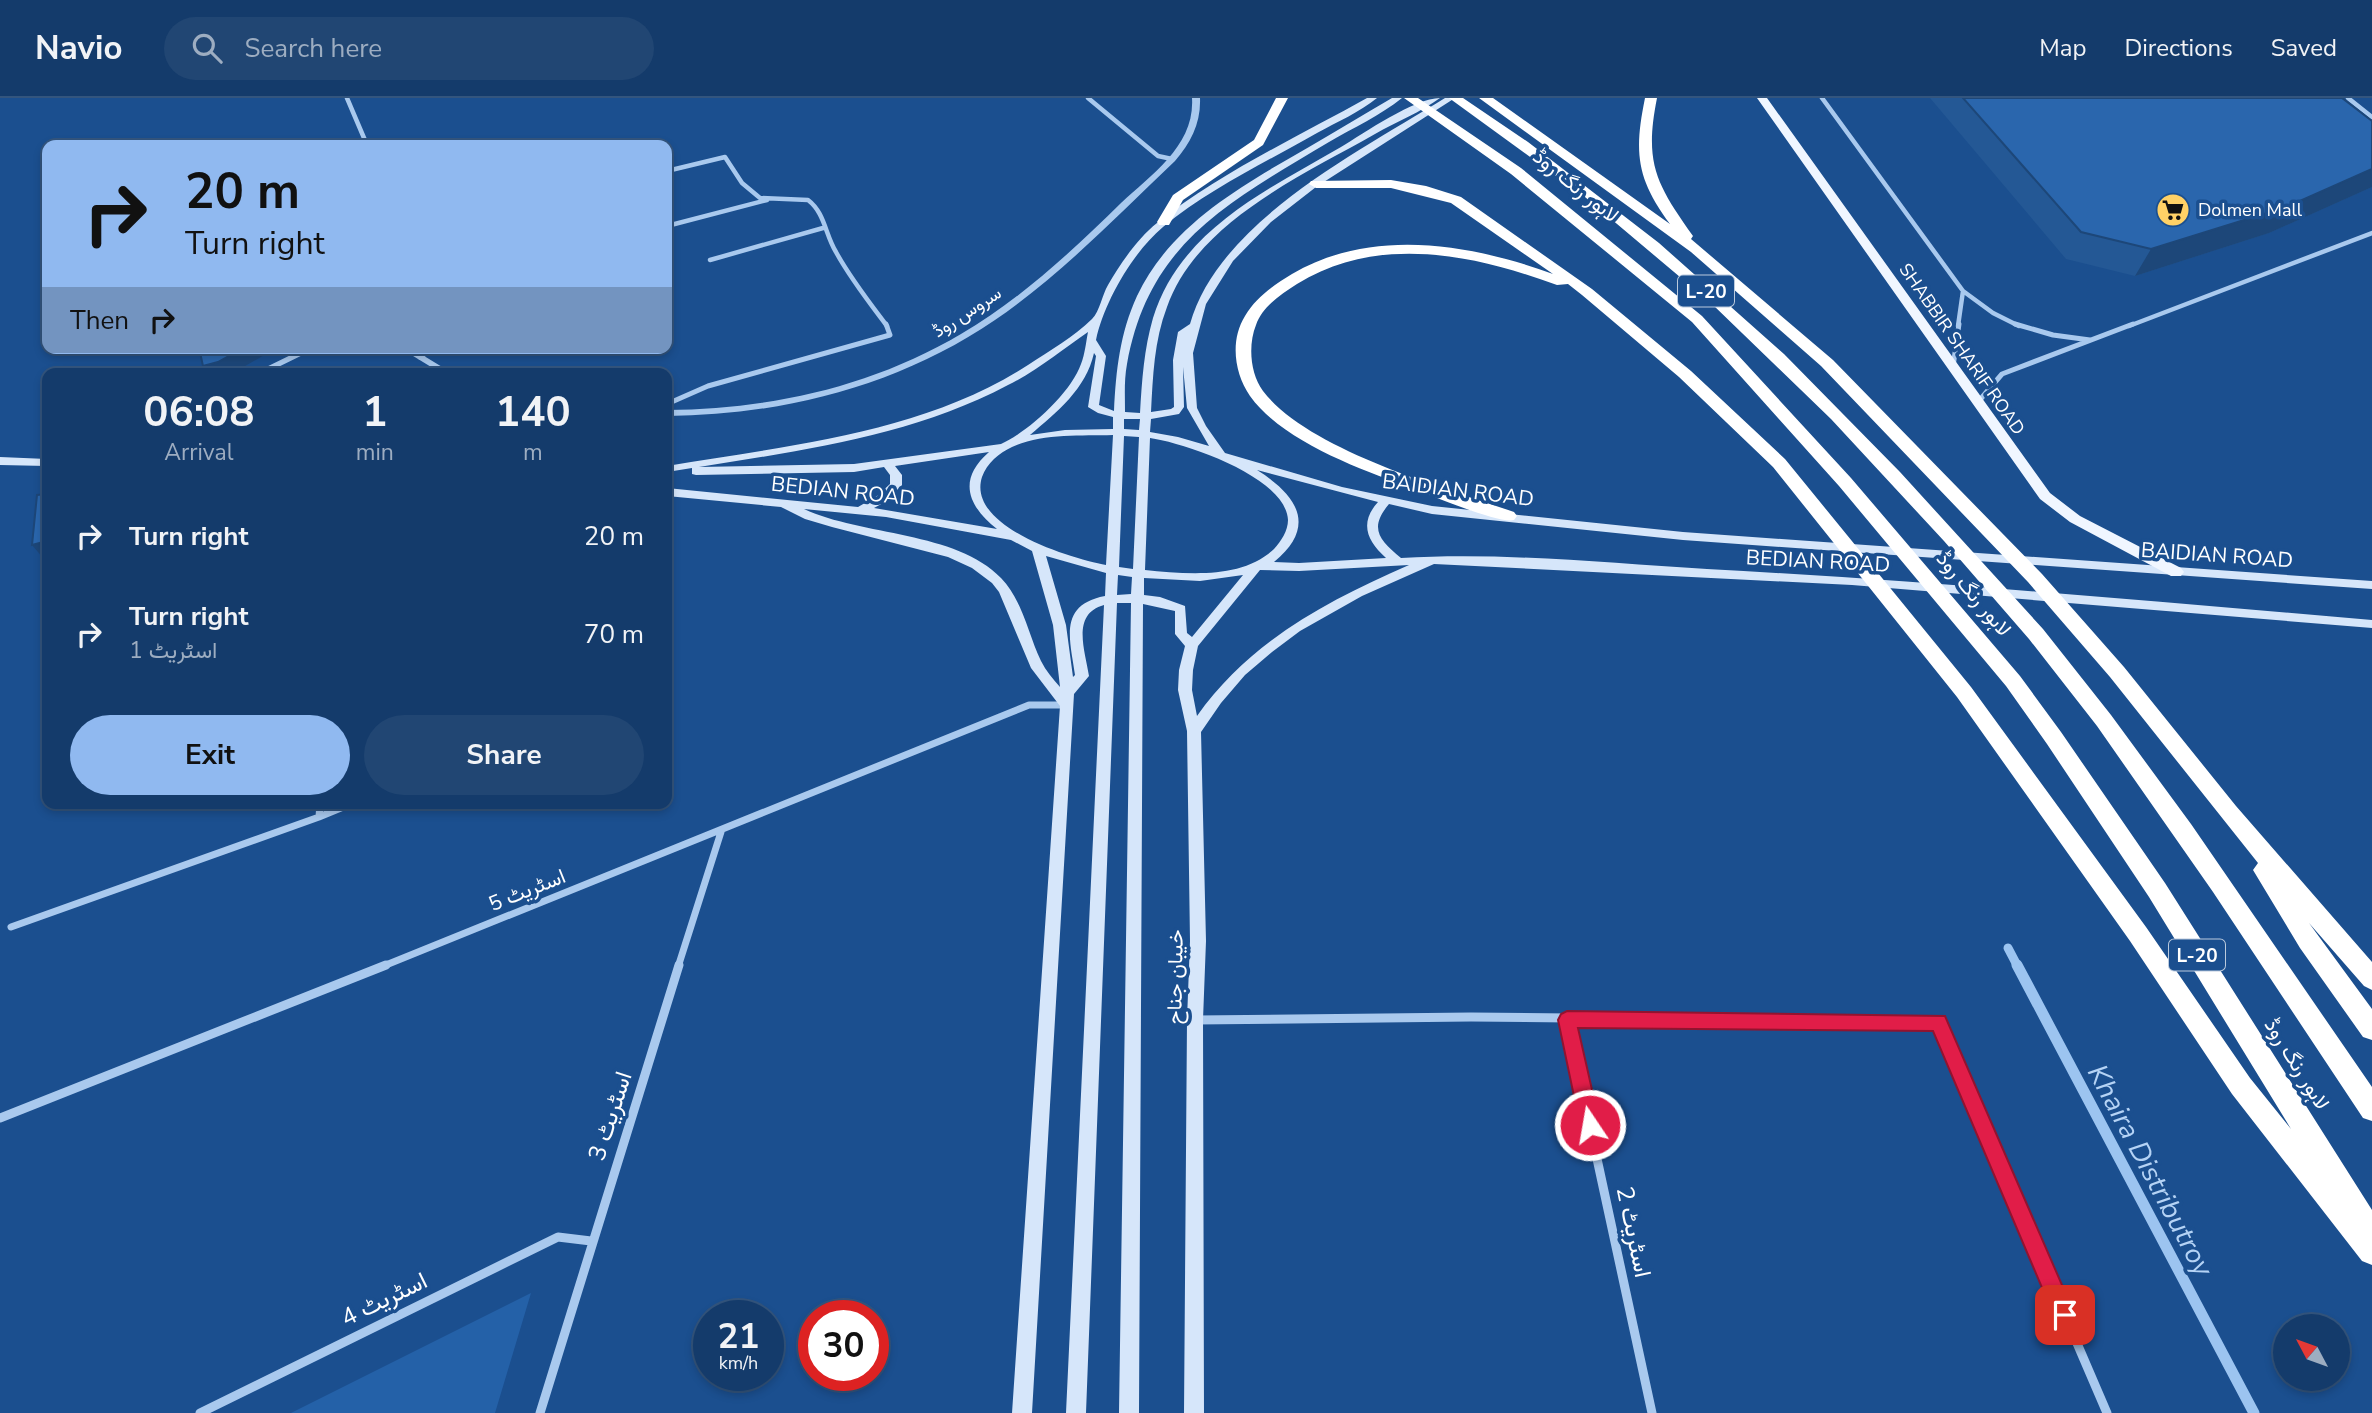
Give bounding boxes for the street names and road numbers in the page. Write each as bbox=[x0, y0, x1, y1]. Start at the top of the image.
street label: لاہور رنگ روڈ bbox=[1527, 143, 1625, 229]
street label: SHABBIR SHARIF ROAD bbox=[1894, 258, 2030, 440]
road number: L-20 bbox=[1678, 276, 1734, 307]
street label: سروس روڈ bbox=[928, 281, 1006, 343]
street label: BAIDIAN ROAD bbox=[1381, 467, 1535, 513]
street label: BEDIAN ROAD bbox=[770, 470, 916, 512]
street label: BAIDIAN ROAD bbox=[2140, 536, 2294, 574]
street label: BEDIAN ROAD bbox=[1745, 543, 1891, 579]
street label: لاہور رنگ روڈ bbox=[1930, 546, 2018, 642]
street label: اسٹریٹ 5 bbox=[484, 862, 570, 918]
street label: خیبان جناح bbox=[1160, 929, 1190, 1025]
road number: L-20 bbox=[2169, 940, 2225, 970]
street label: لاہور رنگ روڈ bbox=[2258, 1013, 2336, 1115]
street label: اسٹریٹ 3 bbox=[581, 1067, 639, 1165]
street label: اسٹریٹ 2 bbox=[1609, 1184, 1659, 1280]
street label: اسٹریٹ 4 bbox=[336, 1264, 432, 1334]

